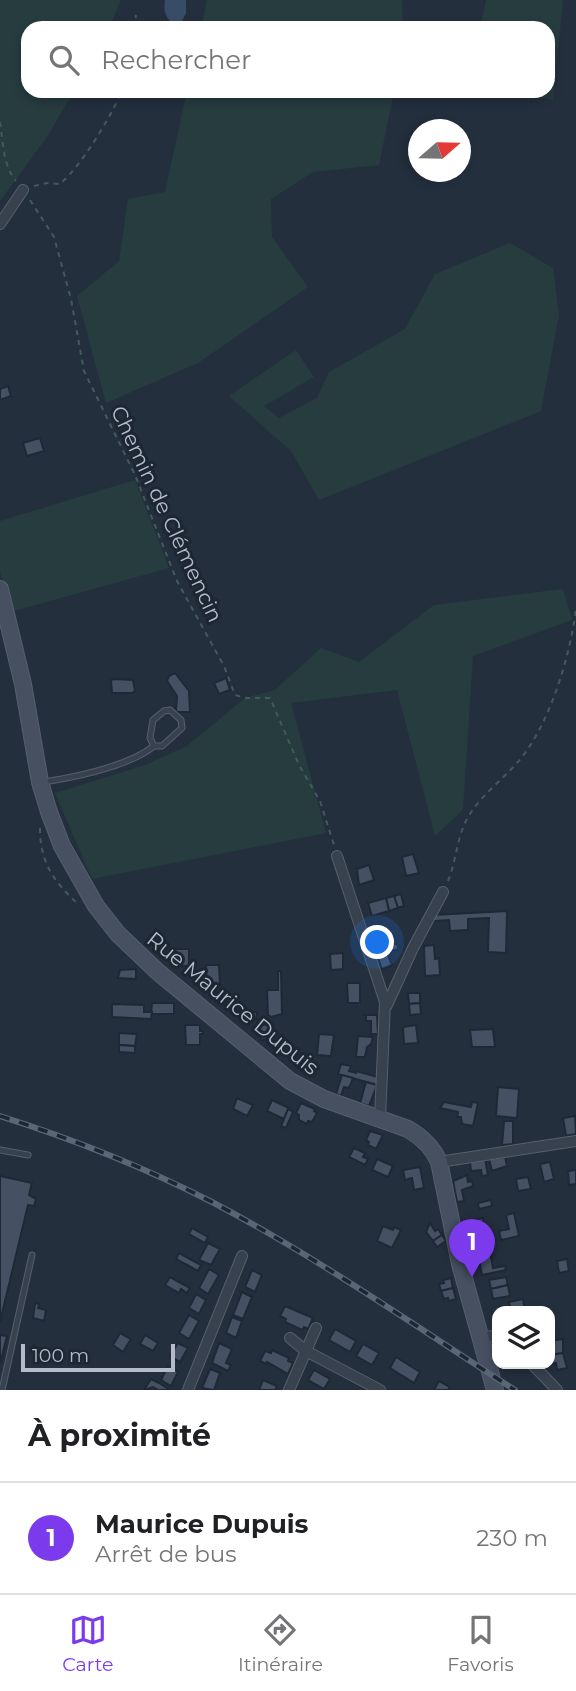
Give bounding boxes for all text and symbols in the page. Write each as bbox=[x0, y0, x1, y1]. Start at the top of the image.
search box bbox=[21, 21, 555, 98]
icon: search bbox=[45, 41, 83, 79]
text: Rechercher bbox=[101, 44, 251, 76]
north arrow bbox=[408, 119, 471, 182]
street label: Chemin de Clémencin bbox=[106, 402, 228, 626]
your location bbox=[360, 925, 394, 959]
street label: Rue Maurice Dupuis bbox=[142, 926, 324, 1080]
pin: 1 bbox=[449, 1219, 495, 1277]
map controls bbox=[492, 1306, 555, 1369]
button: layers bbox=[492, 1306, 555, 1369]
scale bar bbox=[21, 1341, 175, 1373]
text: 100 m bbox=[32, 1344, 89, 1367]
text: À proximité bbox=[28, 1417, 211, 1454]
text: Maurice Dupuis bbox=[95, 1508, 308, 1540]
text: 1 bbox=[46, 1524, 56, 1552]
text: 230 m bbox=[476, 1524, 548, 1552]
text: Arrêt de bus bbox=[95, 1540, 237, 1568]
tab: Carte bbox=[62, 1611, 114, 1676]
tab: Itinéraire bbox=[238, 1611, 323, 1676]
tab: Favoris bbox=[447, 1611, 514, 1676]

